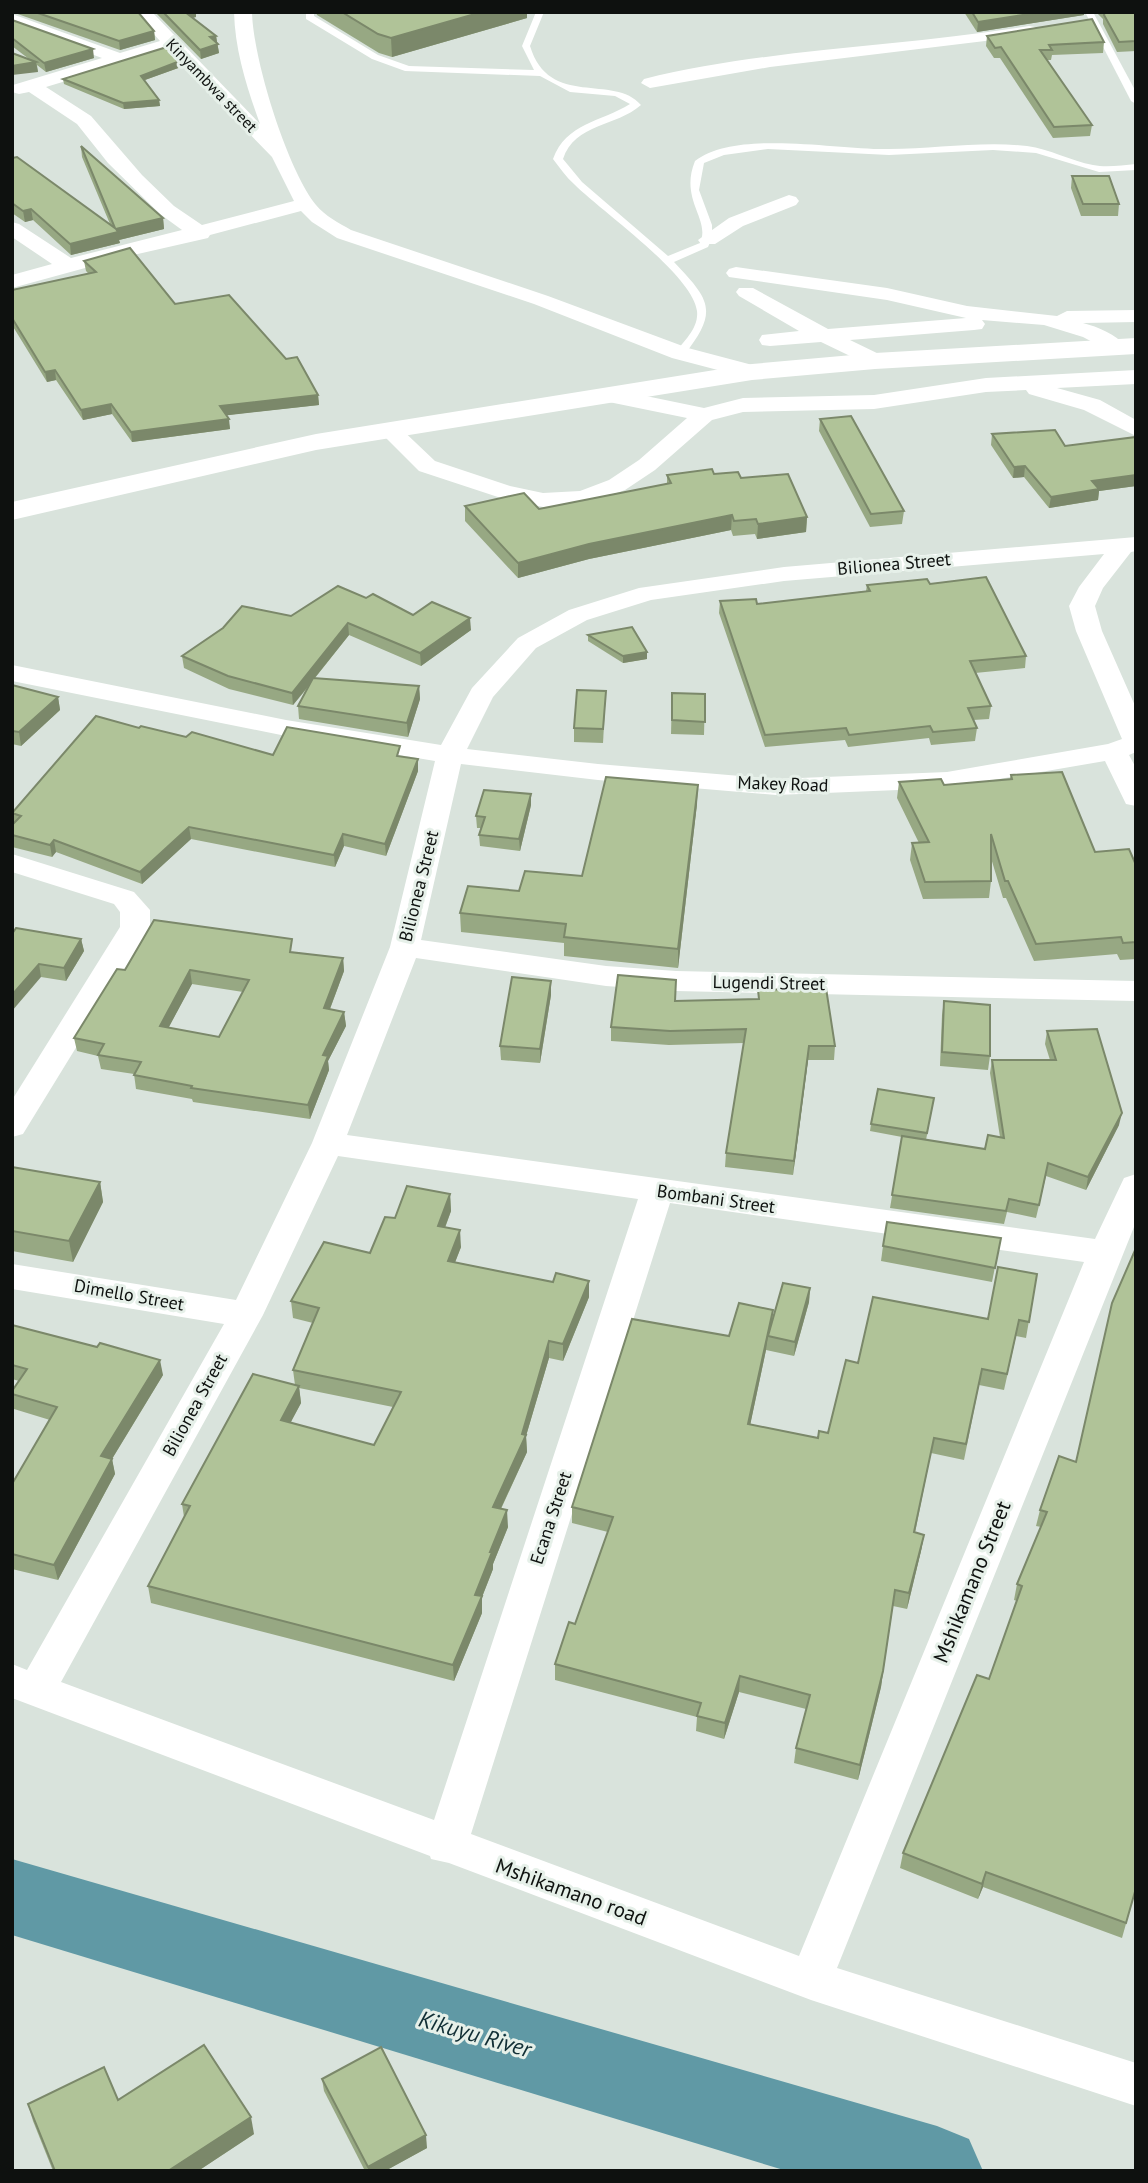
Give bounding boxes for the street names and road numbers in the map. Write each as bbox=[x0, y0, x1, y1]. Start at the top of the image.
street label: Kinyambwa street bbox=[162, 34, 262, 136]
street label: Bilionea Street bbox=[836, 547, 952, 580]
street label: Makey Road bbox=[737, 770, 829, 797]
street label: Bilionea Street bbox=[394, 828, 443, 944]
street label: Lugendi Street bbox=[713, 970, 825, 995]
street label: Bombani Street bbox=[656, 1179, 777, 1218]
street label: Dimello Street bbox=[72, 1274, 186, 1315]
street label: Bilionea Street bbox=[157, 1349, 232, 1460]
street label: Ecana Street bbox=[525, 1469, 576, 1567]
street label: Mshikamano Street bbox=[927, 1497, 1016, 1667]
street label: Mshikamano road bbox=[492, 1852, 650, 1931]

